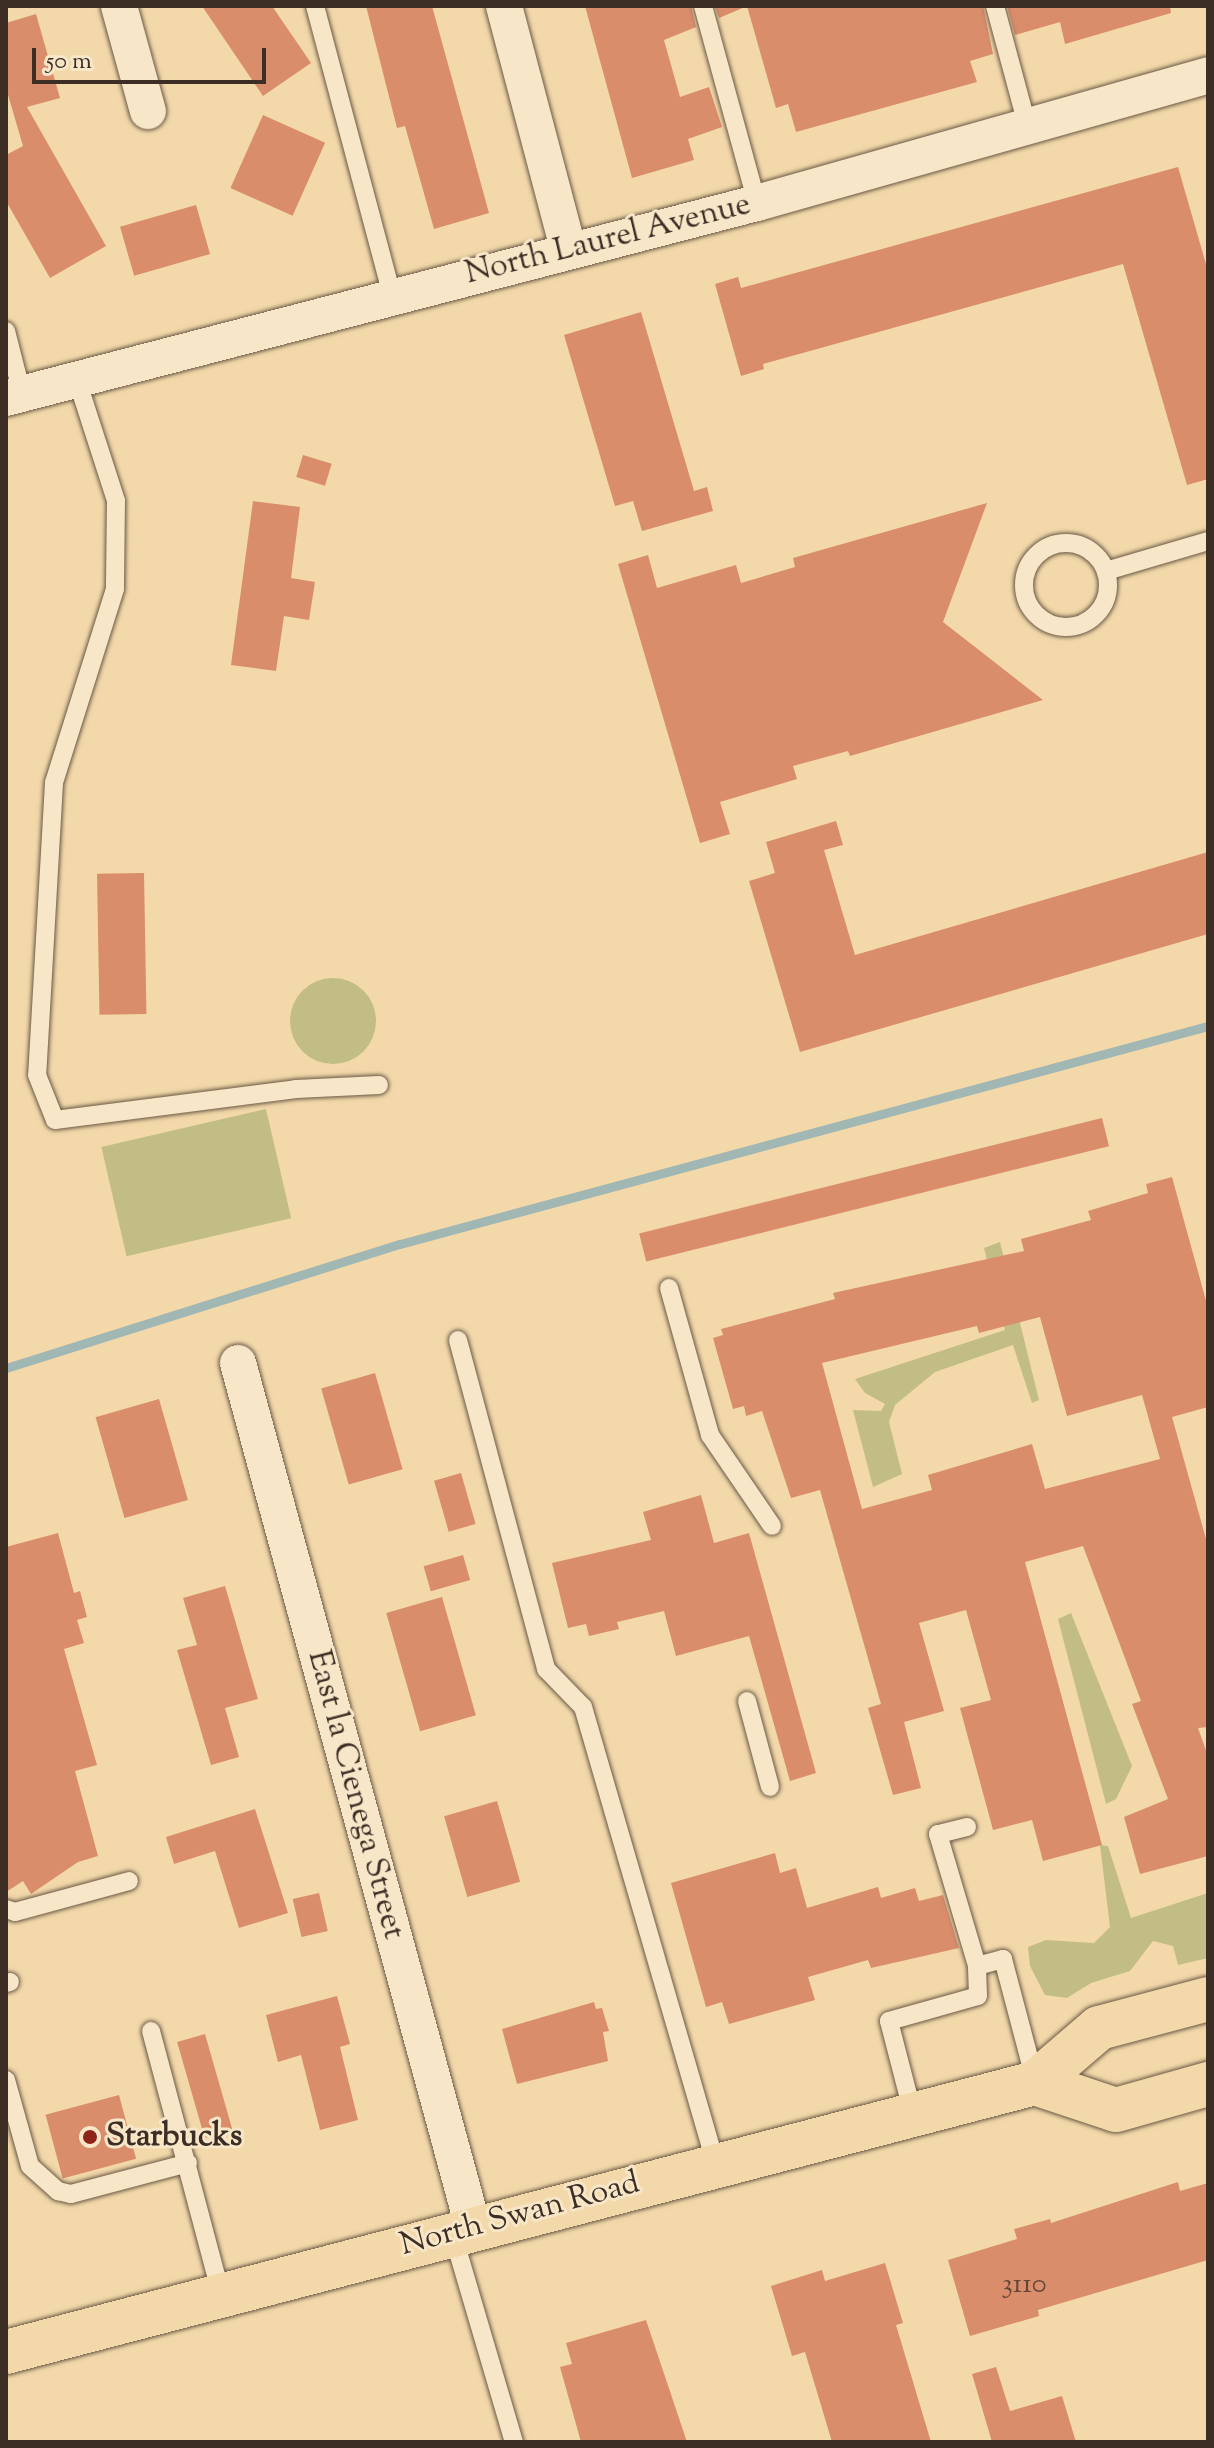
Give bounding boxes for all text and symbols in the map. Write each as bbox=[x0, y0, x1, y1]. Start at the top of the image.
scale bar bbox=[36, 32, 270, 82]
text: 50 m bbox=[46, 45, 92, 79]
street label: North Laurel Avenue bbox=[461, 186, 755, 294]
street label: East la Cienega Street bbox=[298, 1646, 412, 1944]
place label: Starbucks bbox=[106, 2118, 242, 2156]
marker: Starbucks bbox=[81, 2128, 99, 2146]
street label: North Swan Road bbox=[396, 2165, 644, 2265]
house number: 3110 bbox=[1002, 2268, 1046, 2302]

